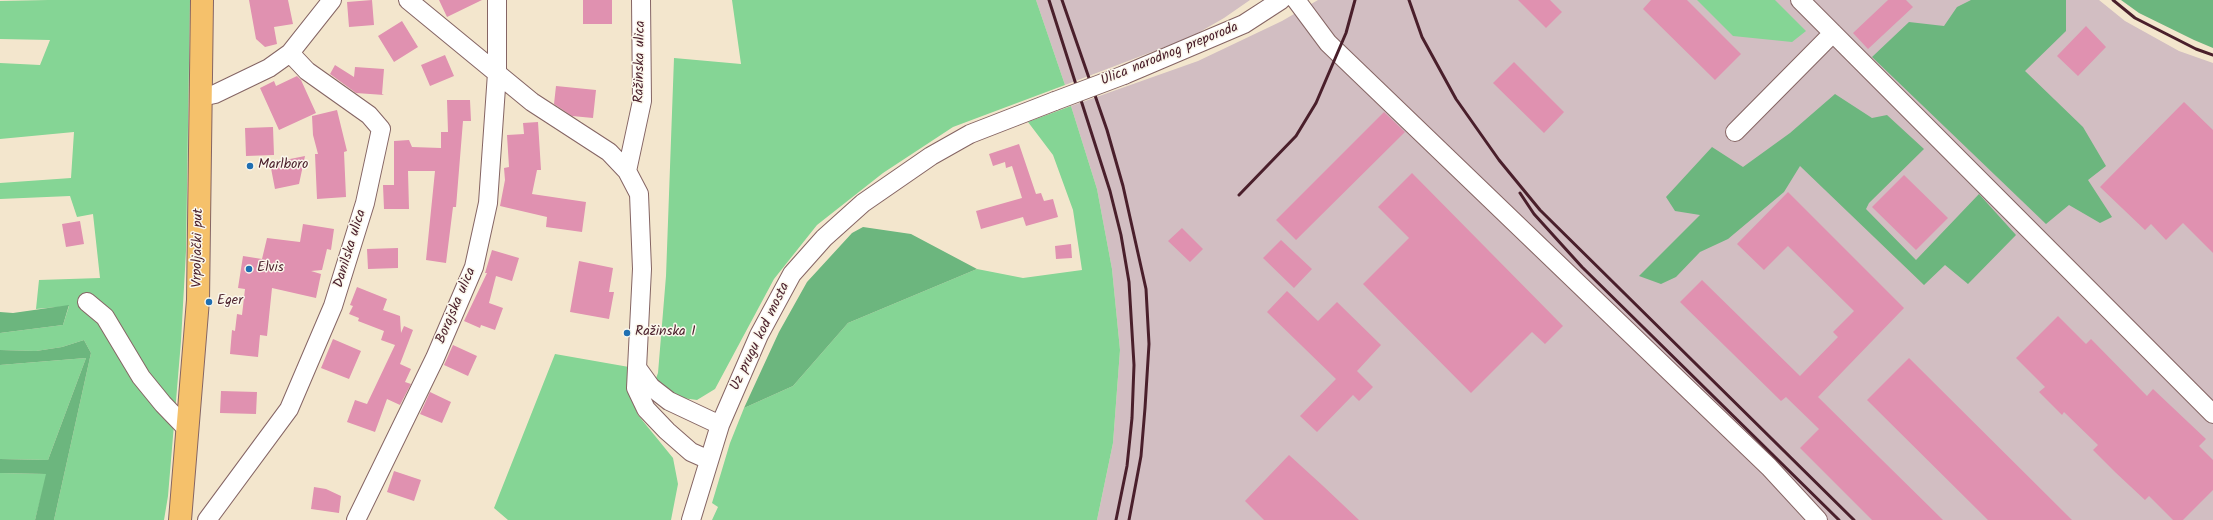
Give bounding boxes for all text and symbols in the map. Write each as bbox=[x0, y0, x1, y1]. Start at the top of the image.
street label: Ulica narodnog preporoda bbox=[1099, 20, 1241, 90]
street label: Ražinska ulica bbox=[632, 21, 650, 103]
place label: Marlboro bbox=[258, 158, 308, 174]
marker: Marlboro bbox=[245, 161, 255, 171]
street label: Vrpoljački put bbox=[190, 208, 208, 288]
street label: Danilska ulica bbox=[331, 208, 371, 290]
place label: Elvis bbox=[257, 261, 284, 277]
marker: Elvis bbox=[244, 264, 254, 274]
street label: Borajska ulica bbox=[433, 265, 481, 347]
street label: Uz prugu kod mosta bbox=[728, 280, 794, 394]
place label: Eger bbox=[217, 294, 243, 310]
marker: Eger bbox=[204, 297, 214, 307]
place label: Ražinska I bbox=[635, 325, 696, 341]
marker: Ražinska I bbox=[622, 328, 632, 338]

